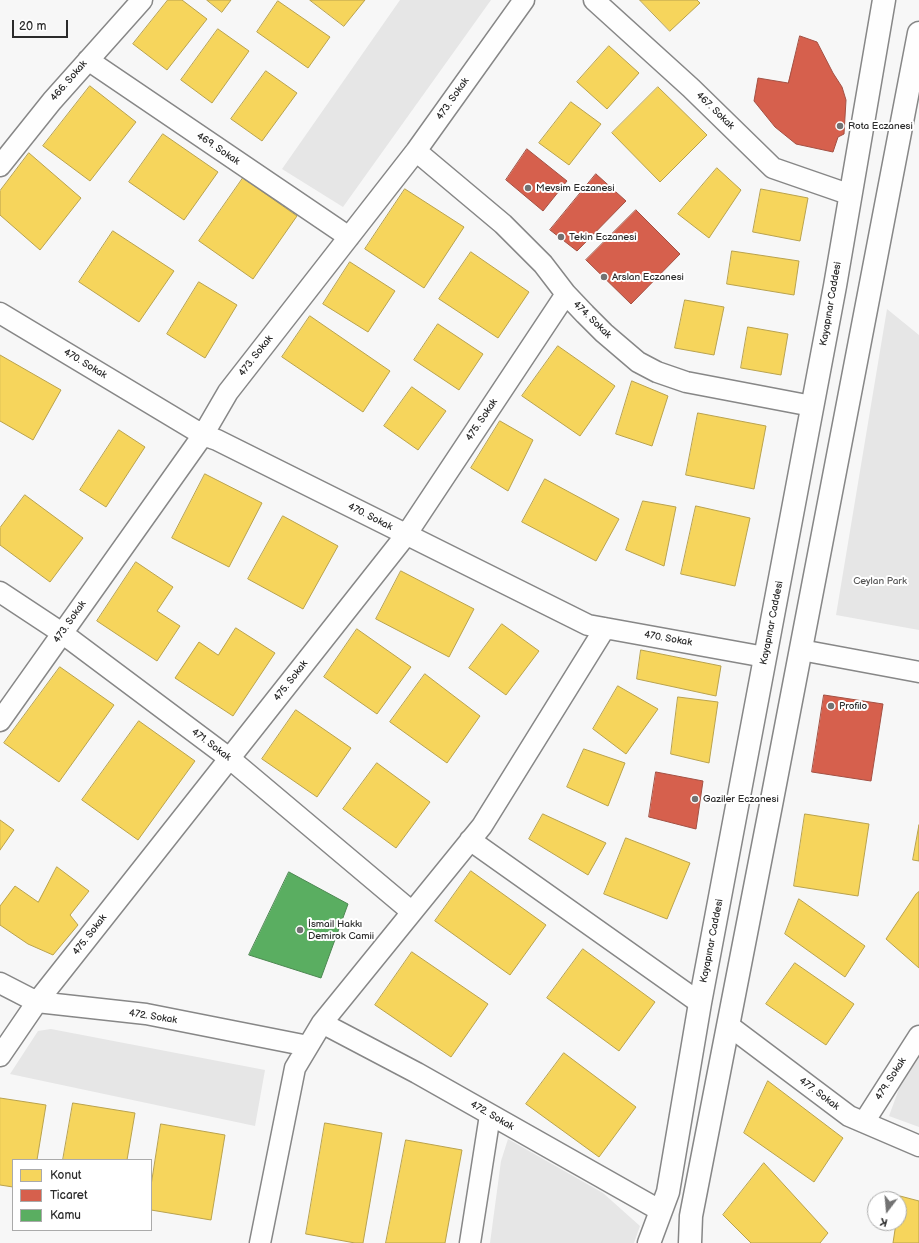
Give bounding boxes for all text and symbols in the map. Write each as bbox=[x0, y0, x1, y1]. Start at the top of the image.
scale bar bbox=[14, 12, 70, 38]
text: 20 m bbox=[19, 19, 46, 34]
street label: 466. Sokak bbox=[48, 58, 90, 104]
street label: 473. Sokak bbox=[434, 76, 472, 122]
street label: 467. Sokak bbox=[693, 90, 737, 132]
place label: Rota Eczanesi bbox=[848, 120, 913, 132]
marker: Rota Eczanesi bbox=[835, 121, 845, 131]
street label: 469. Sokak bbox=[194, 130, 242, 168]
place label: Mevsim Eczanesi bbox=[536, 182, 615, 194]
marker: Mevsim Eczanesi bbox=[523, 183, 533, 193]
place label: Tekin Eczanesi bbox=[569, 231, 637, 243]
marker: Tekin Eczanesi bbox=[556, 232, 566, 242]
street label: Kayapınar Caddesi bbox=[818, 261, 844, 347]
place label: Arslan Eczanesi bbox=[612, 271, 684, 283]
marker: Arslan Eczanesi bbox=[599, 272, 609, 282]
street label: 474. Sokak bbox=[570, 299, 614, 341]
street label: 473. Sokak bbox=[236, 333, 276, 379]
street label: 470. Sokak bbox=[61, 346, 109, 382]
street label: 475. Sokak bbox=[463, 397, 501, 443]
street label: 470. Sokak bbox=[346, 501, 394, 533]
park label: Ceylan Park bbox=[853, 575, 907, 587]
street label: Kayapınar Caddesi bbox=[758, 580, 786, 666]
street label: 473. Sokak bbox=[51, 599, 89, 645]
street label: 470. Sokak bbox=[643, 629, 693, 649]
street label: 475. Sokak bbox=[271, 658, 311, 704]
place label: Profilo bbox=[839, 700, 867, 712]
marker: Profilo bbox=[826, 701, 836, 711]
street label: 471. Sokak bbox=[189, 726, 233, 764]
place label: Gaziler Eczanesi bbox=[703, 793, 779, 805]
marker: Gaziler Eczanesi bbox=[690, 794, 700, 804]
street label: Kayapınar Caddesi bbox=[698, 898, 726, 984]
street label: 475. Sokak bbox=[70, 912, 110, 958]
place label: İsmail Hakkı Demirok Camii bbox=[308, 918, 374, 942]
marker: İsmail Hakkı Demirok Camii bbox=[295, 925, 305, 935]
street label: 472. Sokak bbox=[128, 1007, 178, 1027]
street label: 479. Sokak bbox=[873, 1055, 909, 1103]
street label: 477. Sokak bbox=[796, 1075, 842, 1113]
street label: 472. Sokak bbox=[468, 1099, 516, 1133]
legend bbox=[12, 1159, 152, 1231]
text: Konut bbox=[50, 1168, 82, 1183]
text: Ticaret bbox=[50, 1188, 88, 1203]
north arrow bbox=[867, 1191, 907, 1231]
text: Kamu bbox=[50, 1208, 81, 1223]
text: K bbox=[878, 1215, 889, 1229]

